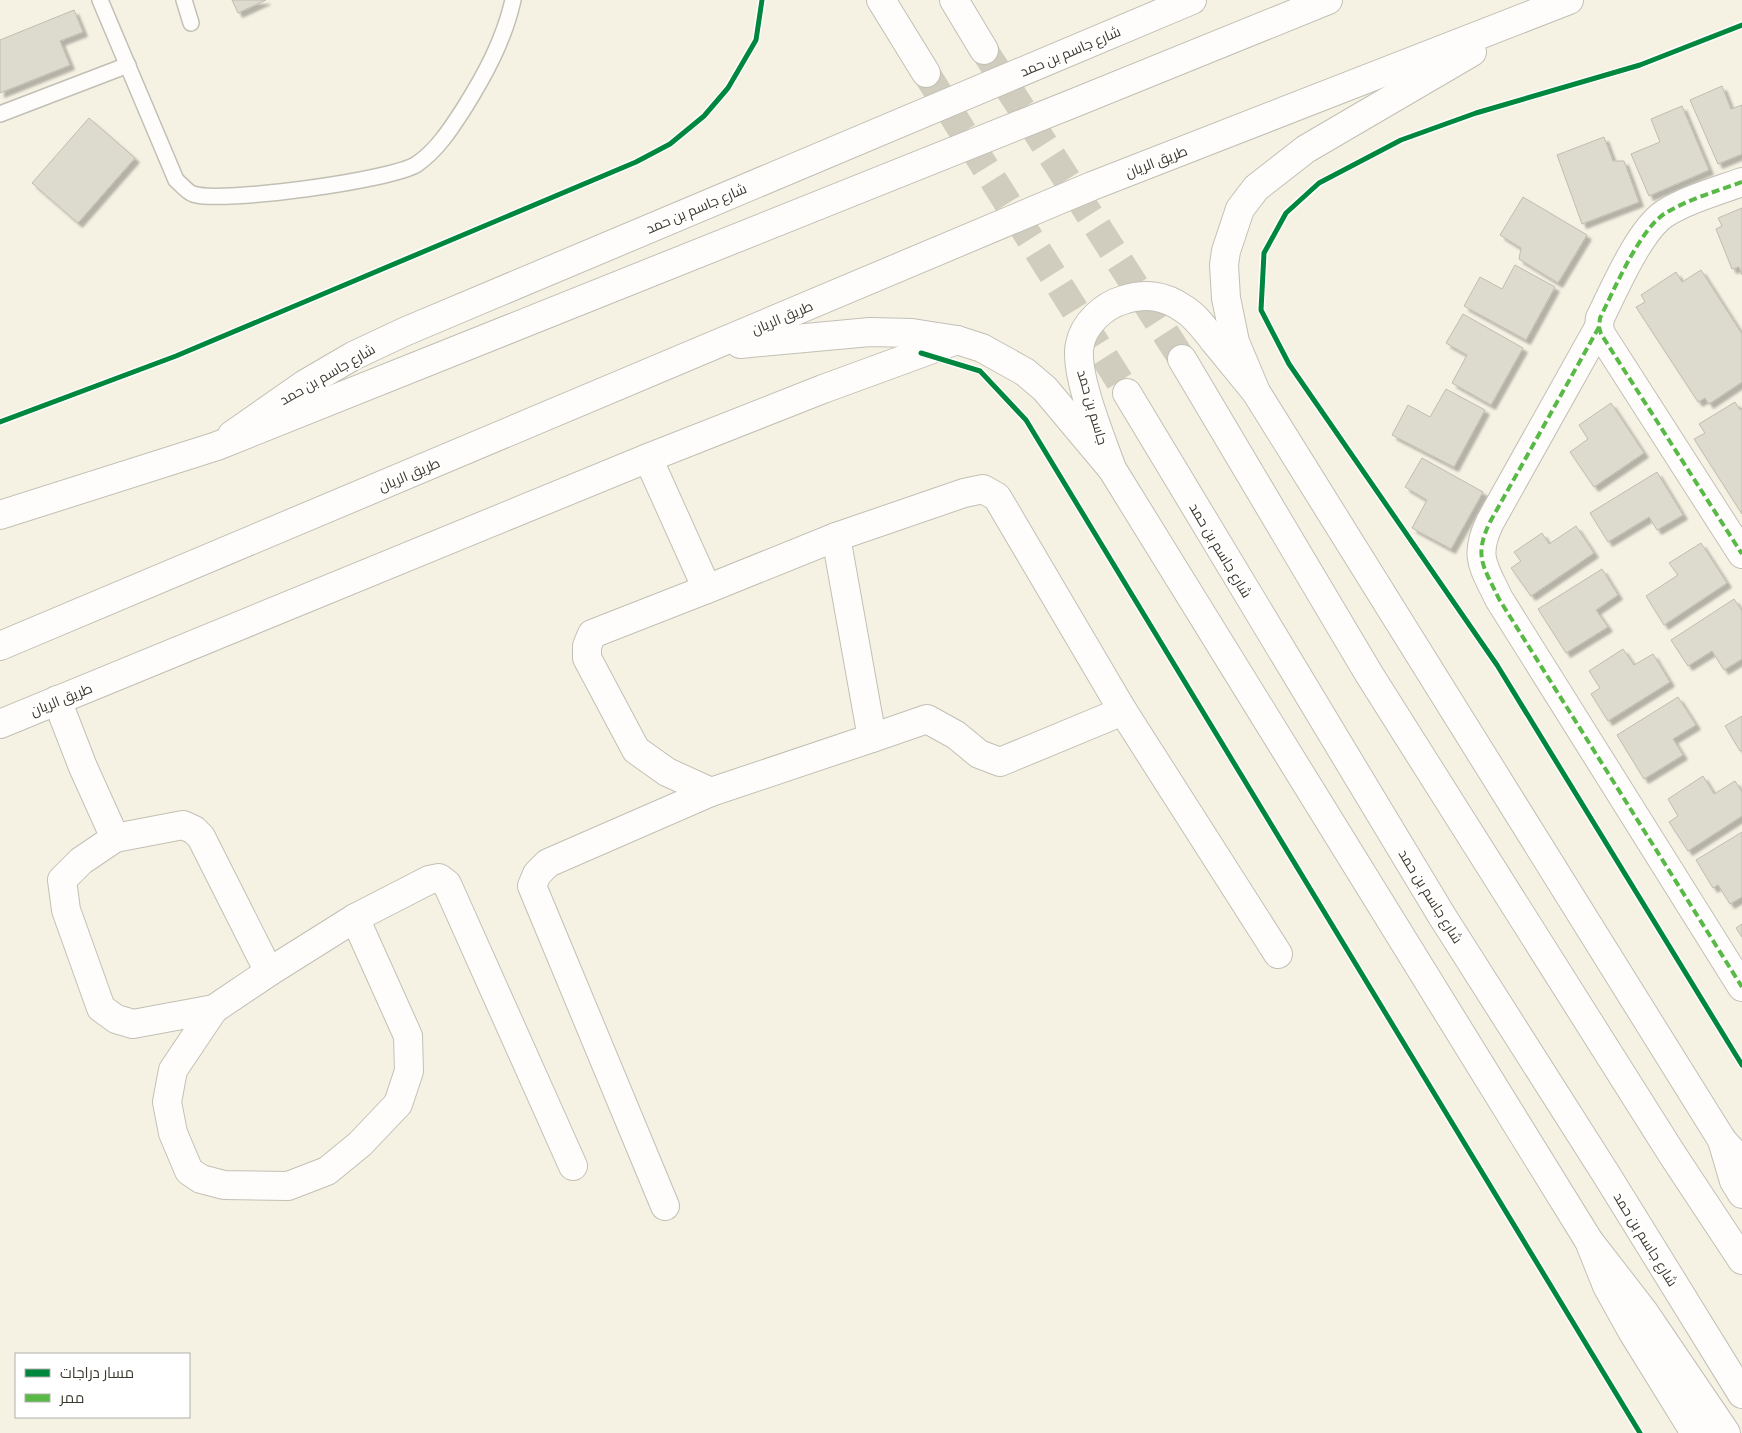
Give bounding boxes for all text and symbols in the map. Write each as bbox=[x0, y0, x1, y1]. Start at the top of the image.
street label: شارع جاسم بن حمد bbox=[1017, 22, 1124, 82]
street label: طريق الريان bbox=[1122, 141, 1190, 182]
street label: شارع جاسم بن حمد bbox=[643, 179, 750, 239]
street label: طريق الريان bbox=[749, 296, 816, 338]
street label: شارع جاسم بن حمد bbox=[276, 340, 379, 410]
street label: جاسم بن حمد bbox=[1072, 368, 1112, 447]
street label: طريق الريان bbox=[376, 453, 443, 495]
street label: شارع جاسم بن حمد bbox=[1184, 500, 1256, 601]
street label: طريق الريان bbox=[28, 679, 95, 720]
street label: شارع جاسم بن حمد bbox=[1394, 846, 1467, 947]
street label: شارع جاسم بن حمد bbox=[1609, 1189, 1682, 1290]
legend bbox=[15, 1353, 190, 1418]
text: مسار دراجات bbox=[60, 1363, 134, 1382]
text: ممر bbox=[59, 1388, 84, 1407]

